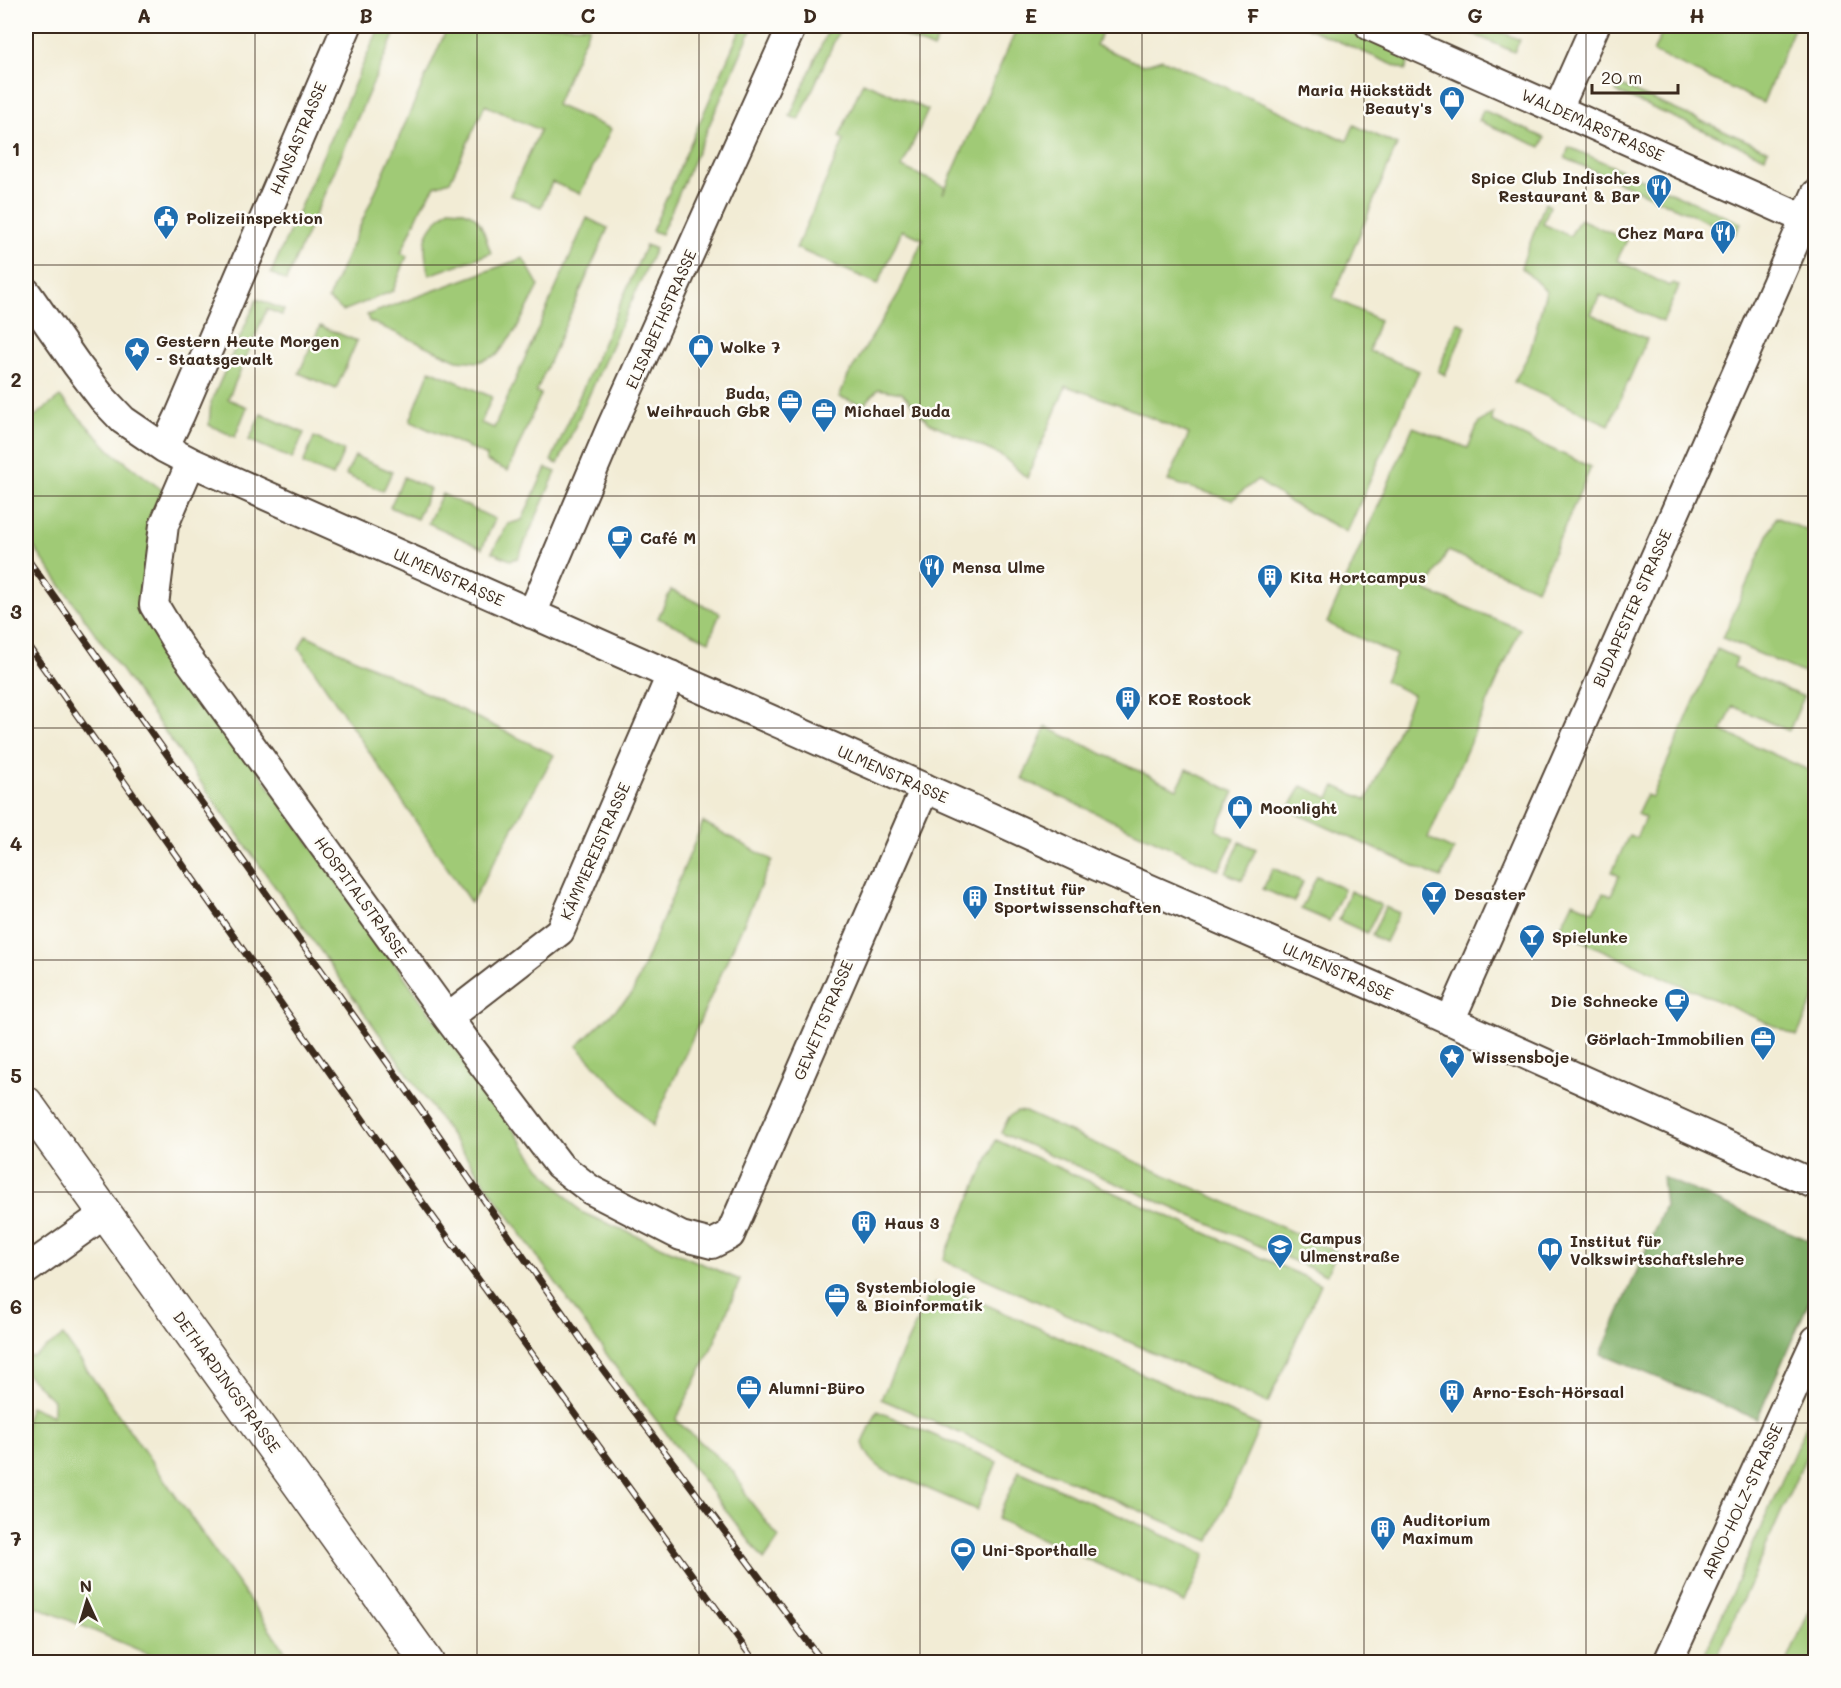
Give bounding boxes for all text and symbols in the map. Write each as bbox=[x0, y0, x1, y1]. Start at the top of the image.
text: A bbox=[137, 2, 151, 28]
text: B bbox=[359, 2, 373, 28]
text: C bbox=[581, 2, 596, 28]
text: D bbox=[803, 2, 817, 28]
text: E bbox=[1025, 2, 1037, 28]
text: F bbox=[1247, 2, 1260, 28]
text: G bbox=[1467, 2, 1483, 28]
text: H bbox=[1689, 2, 1705, 28]
scale bar bbox=[1592, 57, 1678, 95]
text: 20 m bbox=[1601, 65, 1642, 89]
street label: HANSASTRASSE bbox=[264, 78, 331, 198]
place label: Maria Hückstädt Beauty's bbox=[1297, 79, 1432, 118]
shop icon: Maria Hückstädt Beauty's bbox=[1437, 84, 1467, 122]
street label: WALDEMARSTRASSE bbox=[1518, 84, 1668, 165]
text: 1 bbox=[12, 135, 20, 161]
place label: Spice Club Indisches Restaurant & Bar bbox=[1471, 167, 1640, 206]
restaurant icon: Spice Club Indisches Restaurant & Bar bbox=[1644, 172, 1674, 210]
public building icon: Polizeiinspektion bbox=[151, 203, 181, 241]
place label: Polizeiinspektion bbox=[186, 207, 323, 228]
restaurant icon: Chez Mara bbox=[1708, 218, 1738, 256]
place label: Chez Mara bbox=[1618, 222, 1704, 243]
street label: ELISABETHSTRASSE bbox=[620, 246, 701, 392]
place label: Gestern Heute Morgen - Staatsgewalt bbox=[156, 330, 339, 369]
shop icon: Wolke 7 bbox=[686, 332, 716, 370]
place icon: Gestern Heute Morgen - Staatsgewalt bbox=[122, 335, 152, 373]
place label: Wolke 7 bbox=[720, 336, 781, 357]
text: 2 bbox=[10, 366, 22, 392]
place label: Buda, Weihrauch GbR bbox=[647, 382, 770, 421]
office icon: Buda, Weihrauch GbR bbox=[775, 387, 805, 425]
office icon: Michael Buda bbox=[809, 396, 839, 434]
place label: Michael Buda bbox=[844, 400, 951, 421]
cafe icon: Café M bbox=[605, 523, 635, 561]
street label: BUDAPESTER STRASSE bbox=[1587, 526, 1676, 690]
place label: Café M bbox=[640, 527, 696, 548]
street label: ULMENSTRASSE bbox=[390, 543, 508, 610]
restaurant icon: Mensa Ulme bbox=[917, 552, 947, 590]
place label: Mensa Ulme bbox=[952, 556, 1045, 577]
building icon: Kita Hortcampus bbox=[1255, 562, 1285, 600]
place label: Kita Hortcampus bbox=[1290, 566, 1426, 587]
text: 3 bbox=[10, 598, 22, 624]
building icon: KOE Rostock bbox=[1113, 684, 1143, 722]
place label: KOE Rostock bbox=[1148, 688, 1251, 709]
street label: ULMENSTRASSE bbox=[834, 740, 952, 807]
street label: KÄMMEREISTRASSE bbox=[555, 779, 634, 923]
shop icon: Moonlight bbox=[1225, 793, 1255, 831]
place label: Moonlight bbox=[1260, 797, 1337, 818]
text: 4 bbox=[10, 830, 23, 856]
street label: HOSPITALSTRASSE bbox=[310, 832, 412, 961]
place label: Institut für Sportwissenschaften bbox=[994, 878, 1161, 917]
bar icon: Desaster bbox=[1419, 879, 1449, 917]
building icon: Institut für Sportwissenschaften bbox=[960, 883, 990, 921]
place label: Desaster bbox=[1454, 883, 1526, 904]
bar icon: Spielunke bbox=[1517, 922, 1547, 960]
place label: Spielunke bbox=[1552, 926, 1628, 947]
street label: ULMENSTRASSE bbox=[1279, 937, 1397, 1004]
street label: GEWETTSTRASSE bbox=[788, 957, 857, 1083]
cafe icon: Die Schnecke bbox=[1662, 986, 1692, 1024]
place label: Die Schnecke bbox=[1550, 990, 1658, 1011]
office icon: Görlach-Immobilien bbox=[1748, 1024, 1778, 1062]
place label: Görlach-Immobilien bbox=[1587, 1028, 1744, 1049]
place icon: Wissensboje bbox=[1437, 1042, 1467, 1080]
place label: Wissensboje bbox=[1472, 1046, 1569, 1067]
text: 5 bbox=[10, 1062, 22, 1088]
building icon: Haus 3 bbox=[849, 1208, 879, 1246]
place label: Haus 3 bbox=[884, 1212, 940, 1233]
place label: Campus Ulmenstraße bbox=[1300, 1227, 1400, 1266]
place label: Institut für Volkswirtschaftslehre bbox=[1570, 1230, 1744, 1269]
school or university icon: Campus Ulmenstraße bbox=[1265, 1232, 1295, 1270]
library icon: Institut für Volkswirtschaftslehre bbox=[1535, 1235, 1565, 1273]
place label: Systembiologie & Bioinformatik bbox=[856, 1276, 983, 1315]
office icon: Systembiologie & Bioinformatik bbox=[822, 1281, 852, 1319]
text: 6 bbox=[10, 1293, 22, 1319]
street label: DETHARDINGSTRASSE bbox=[169, 1307, 286, 1457]
office icon: Alumni-Büro bbox=[734, 1373, 764, 1411]
place label: Alumni-Büro bbox=[768, 1377, 865, 1398]
building icon: Arno-Esch-Hörsaal bbox=[1437, 1377, 1467, 1415]
place label: Arno-Esch-Hörsaal bbox=[1472, 1381, 1624, 1402]
street label: ARNO-HOLZ-STRASSE bbox=[1696, 1420, 1787, 1582]
place label: Auditorium Maximum bbox=[1402, 1509, 1490, 1548]
building icon: Auditorium Maximum bbox=[1368, 1514, 1398, 1552]
text: 7 bbox=[10, 1525, 22, 1551]
sports icon: Uni-Sporthalle bbox=[948, 1535, 978, 1573]
place label: Uni-Sporthalle bbox=[982, 1539, 1097, 1560]
north arrow bbox=[57, 1571, 117, 1631]
text: N bbox=[79, 1575, 93, 1596]

